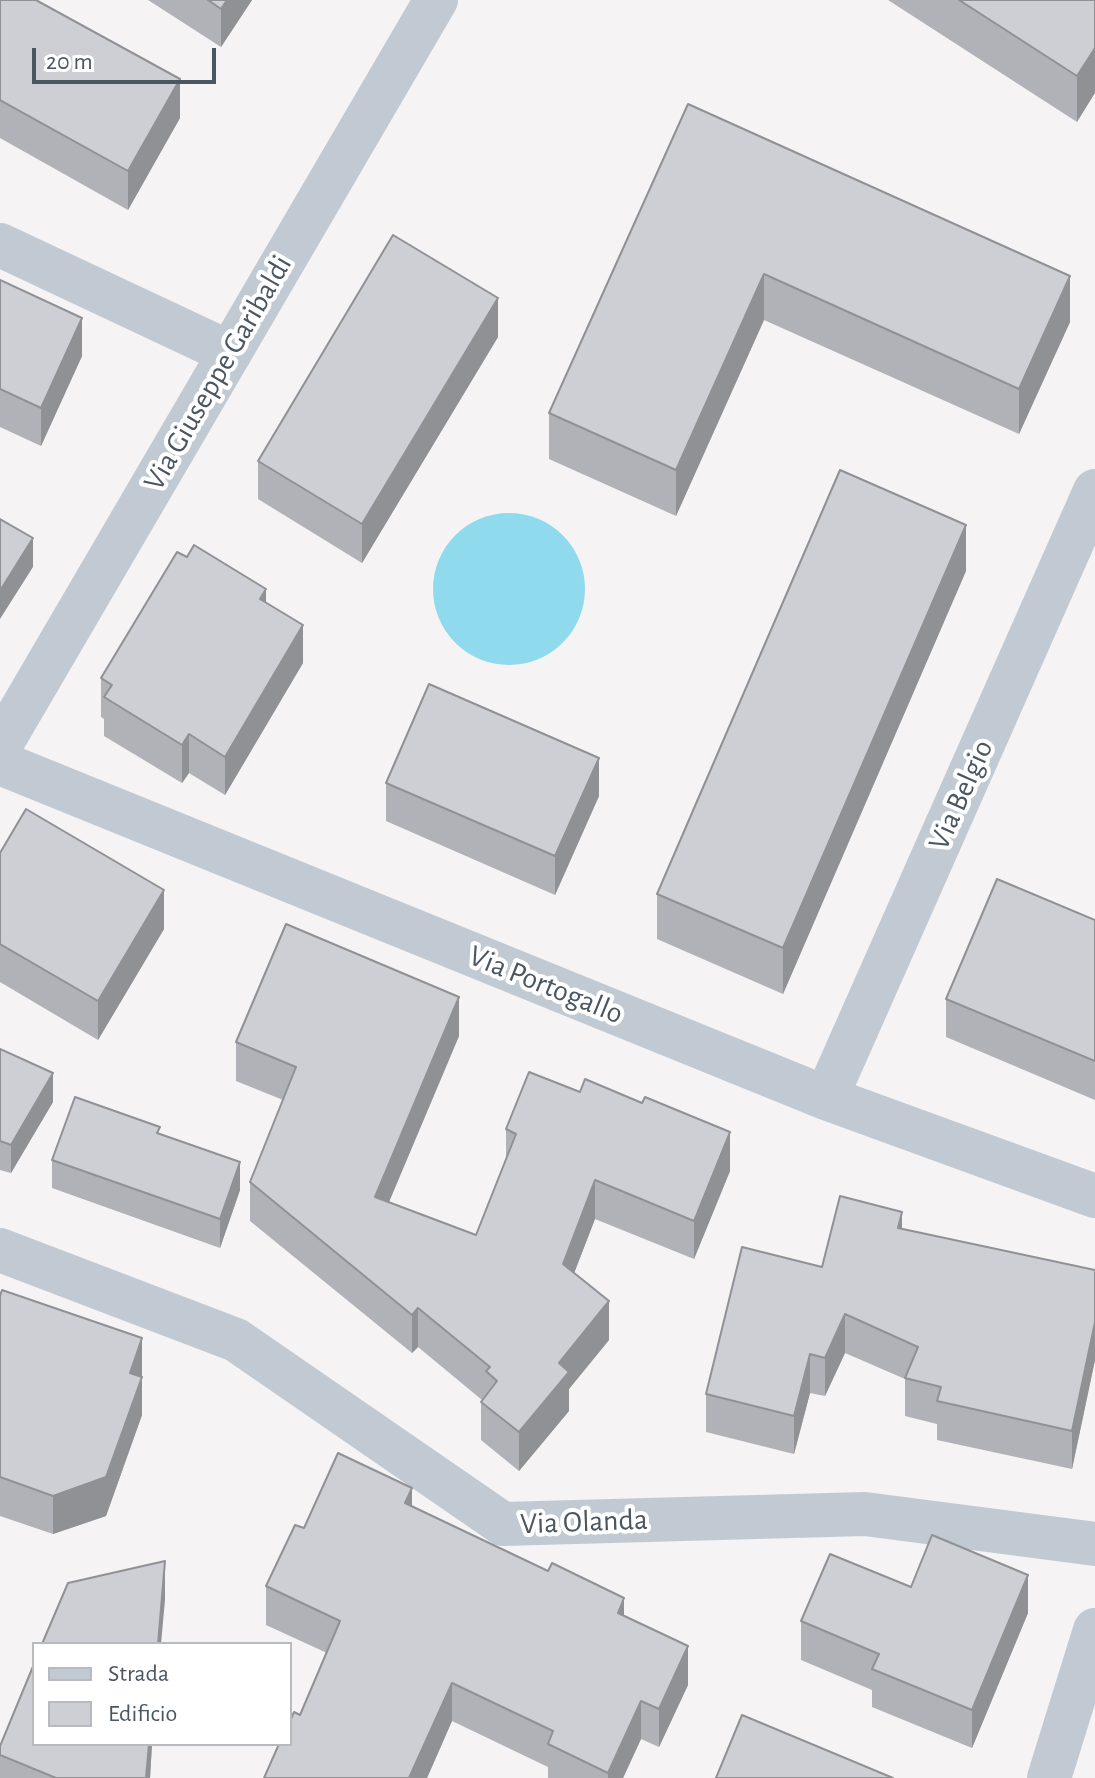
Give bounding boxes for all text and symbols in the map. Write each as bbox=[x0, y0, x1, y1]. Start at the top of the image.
scale bar bbox=[36, 32, 220, 82]
text: 20 m bbox=[46, 50, 93, 74]
street label: Via Giuseppe Garibaldi bbox=[136, 249, 300, 497]
street label: Via Belgio bbox=[921, 734, 1001, 856]
street label: Via Portogallo bbox=[464, 938, 628, 1032]
street label: Via Olanda bbox=[519, 1502, 649, 1542]
legend bbox=[32, 1642, 292, 1746]
text: Strada bbox=[108, 1662, 169, 1686]
text: Edificio bbox=[108, 1702, 177, 1726]

